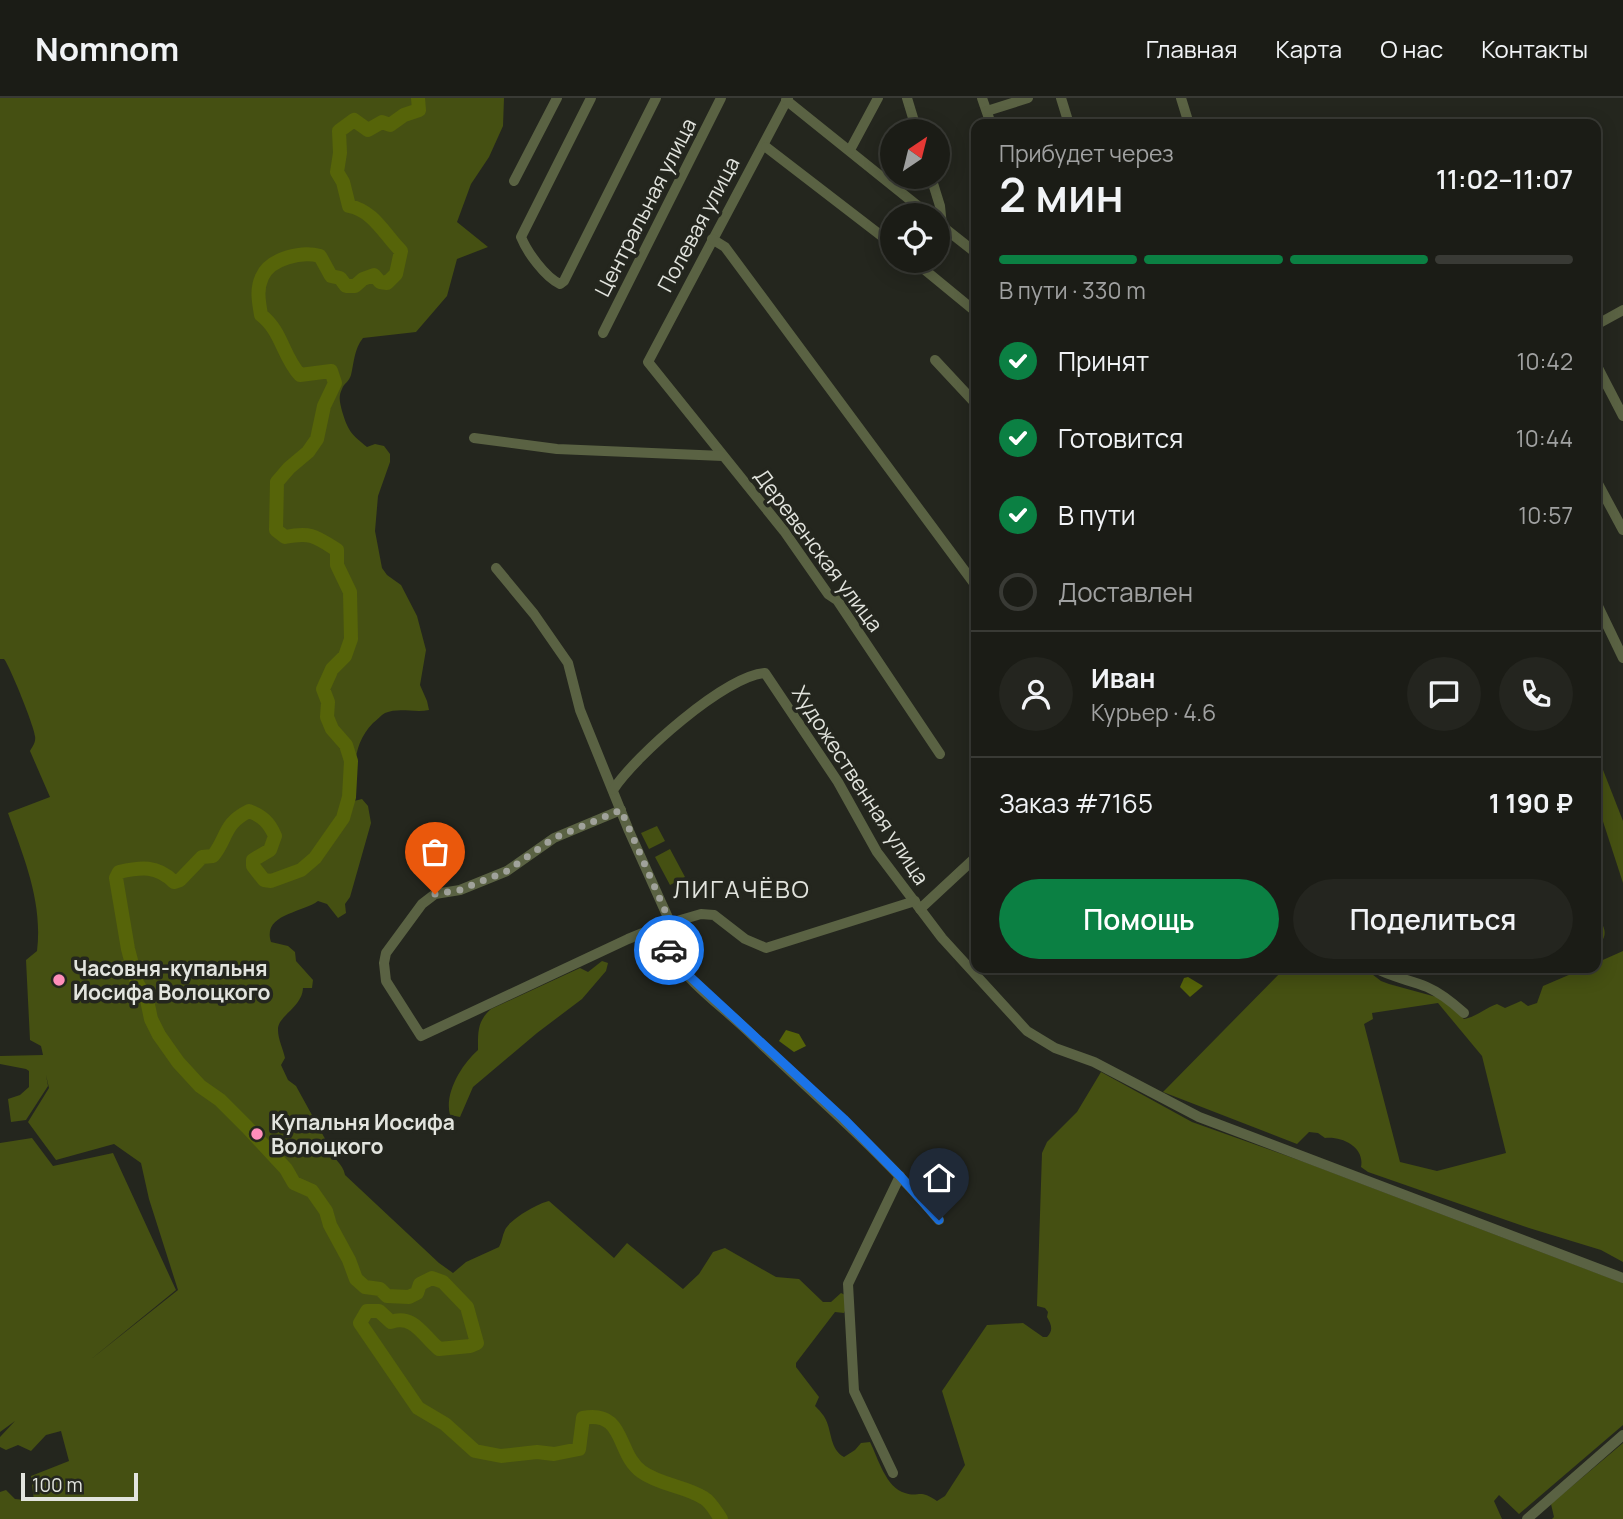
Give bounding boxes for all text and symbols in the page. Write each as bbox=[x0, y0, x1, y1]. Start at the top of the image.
text: Nomnom bbox=[35, 26, 179, 71]
text: Главная bbox=[1146, 32, 1237, 65]
text: Карта bbox=[1275, 32, 1342, 65]
text: О нас bbox=[1380, 32, 1443, 65]
text: Контакты bbox=[1481, 32, 1588, 65]
street label: Центральная улица bbox=[588, 113, 702, 301]
north arrow bbox=[880, 119, 950, 189]
map controls bbox=[880, 119, 950, 273]
text: Прибудет через bbox=[999, 137, 1174, 169]
street label: Полевая улица bbox=[651, 151, 745, 297]
text: 11:02–11:07 bbox=[1436, 161, 1573, 197]
text: 2 мин bbox=[999, 163, 1124, 226]
button: locate bbox=[880, 203, 950, 273]
text: В пути · 330 m bbox=[999, 274, 1146, 306]
icon: check bbox=[999, 342, 1037, 380]
text: Принят bbox=[1058, 343, 1149, 379]
text: 10:42 bbox=[1516, 345, 1573, 377]
icon: check bbox=[999, 419, 1037, 457]
text: Готовится bbox=[1058, 420, 1183, 456]
text: 10:44 bbox=[1516, 422, 1573, 454]
street label: Деревенская улица bbox=[748, 463, 890, 637]
icon: check bbox=[999, 496, 1037, 534]
text: В пути bbox=[1058, 497, 1136, 533]
text: 10:57 bbox=[1518, 499, 1573, 531]
text: Доставлен bbox=[1058, 574, 1193, 610]
button: person bbox=[999, 657, 1073, 731]
button: chat bbox=[1407, 657, 1481, 731]
button: phone bbox=[1499, 657, 1573, 731]
text: Иван bbox=[1091, 660, 1155, 696]
street label: Художественная улица bbox=[786, 680, 936, 890]
text: Курьер · 4.6 bbox=[1091, 696, 1216, 728]
text: Заказ #7165 bbox=[999, 785, 1153, 821]
text: 1 190 ₽ bbox=[1489, 785, 1573, 821]
pin bbox=[405, 822, 465, 894]
icon: bag bbox=[416, 833, 454, 871]
district label: ЛИГАЧЁВО bbox=[673, 872, 811, 905]
button: Помощь bbox=[999, 879, 1279, 959]
button: Поделиться bbox=[1293, 879, 1573, 959]
courier bbox=[634, 915, 704, 985]
icon: car bbox=[650, 931, 688, 969]
place label: Часовня-купальня Иосифа Волоцкого bbox=[73, 954, 271, 1006]
marker: Часовня-купальня Иосифа Волоцкого bbox=[51, 972, 67, 988]
place label: Купальня Иосифа Волоцкого bbox=[271, 1108, 455, 1160]
marker: Купальня Иосифа Волоцкого bbox=[249, 1126, 265, 1142]
pin bbox=[909, 1148, 969, 1220]
icon: home bbox=[920, 1159, 958, 1197]
scale bar bbox=[21, 1470, 138, 1502]
text: 100 m bbox=[32, 1472, 83, 1498]

